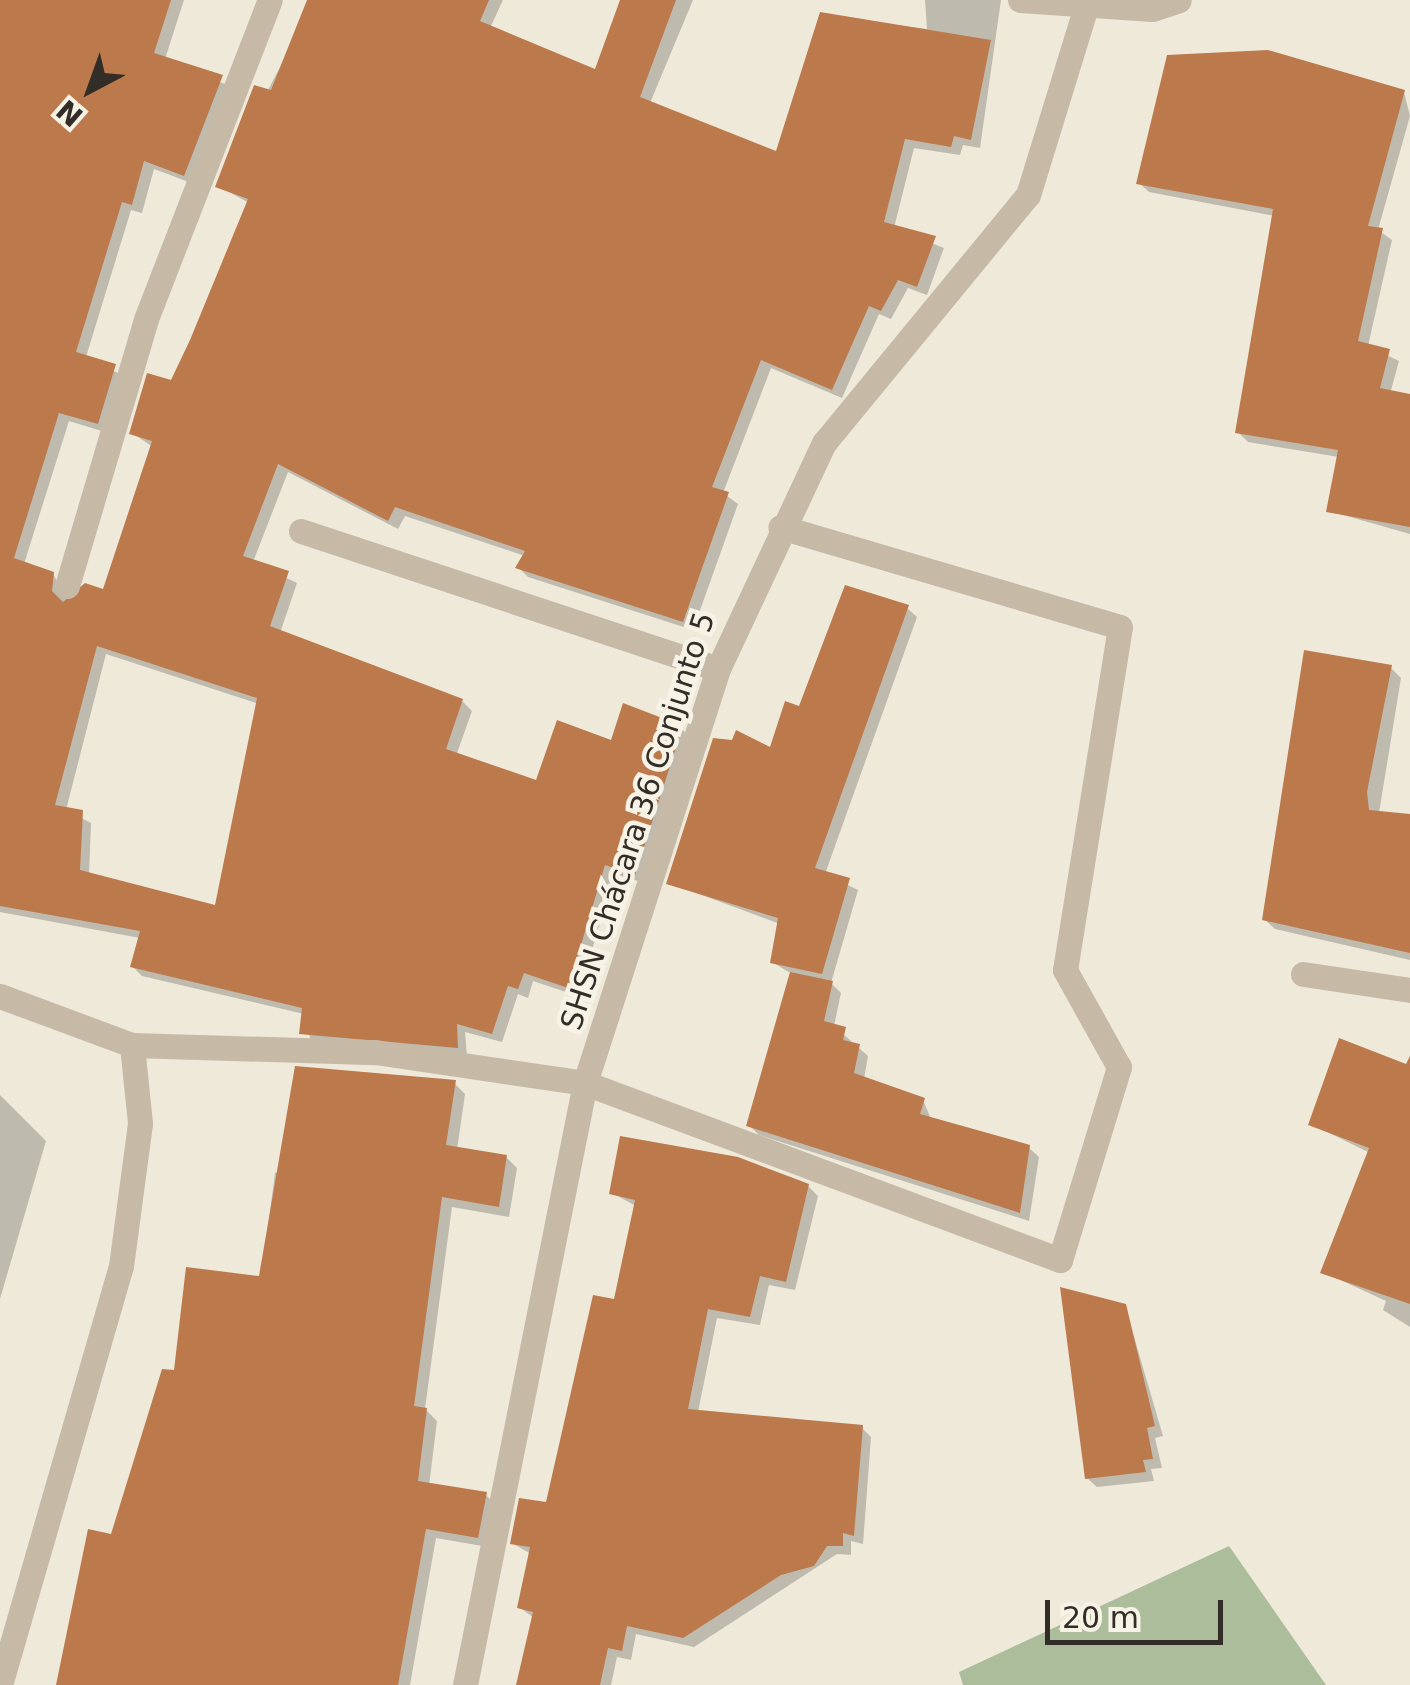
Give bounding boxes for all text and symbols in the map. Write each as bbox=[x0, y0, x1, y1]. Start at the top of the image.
north arrow bbox=[40, 40, 140, 140]
text: N bbox=[50, 93, 90, 133]
street label: SHSN Chácara 36 Conjunto 5 bbox=[553, 608, 723, 1034]
scale bar bbox=[1050, 1580, 1228, 1642]
text: 20 m bbox=[1062, 1600, 1139, 1635]

